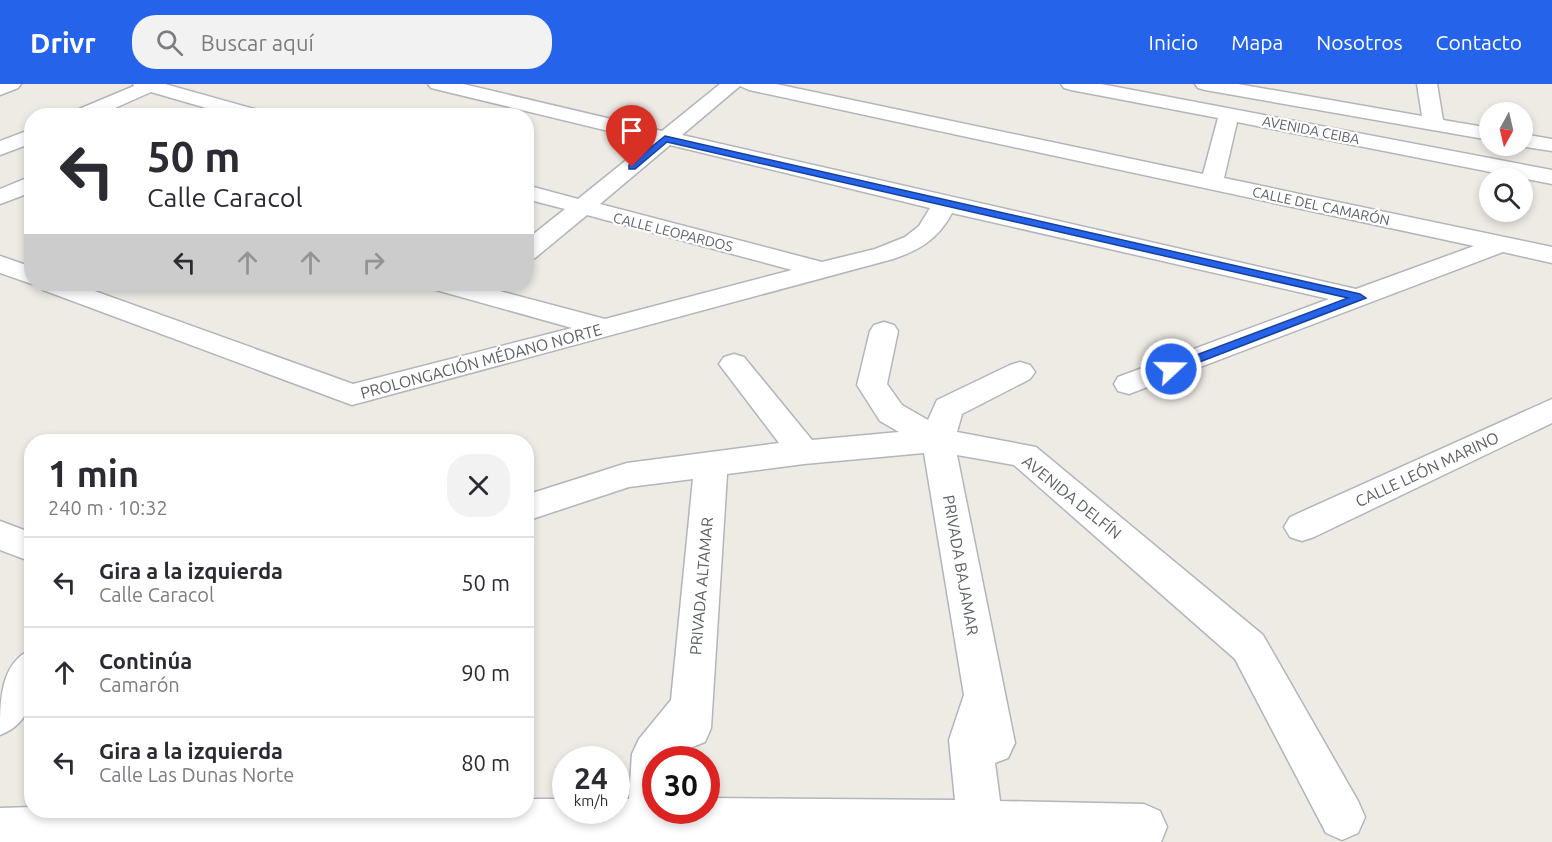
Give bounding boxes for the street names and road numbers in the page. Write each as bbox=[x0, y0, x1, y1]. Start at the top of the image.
street label: AVENIDA CEIBA bbox=[1261, 113, 1361, 147]
street label: CALLE DEL CAMARÓN bbox=[1251, 183, 1391, 228]
street label: CALLE LEOPARDOS bbox=[612, 209, 734, 255]
street label: PROLONGACIÓN MÉDANO NORTE bbox=[358, 318, 604, 402]
street label: CALLE LEÓN MARINO bbox=[1352, 427, 1502, 510]
street label: AVENIDA DELFÍN bbox=[1019, 450, 1126, 542]
street label: PRIVADA BAJAMAR bbox=[940, 493, 982, 637]
street label: PRIVADA ALTAMAR bbox=[686, 516, 716, 656]

